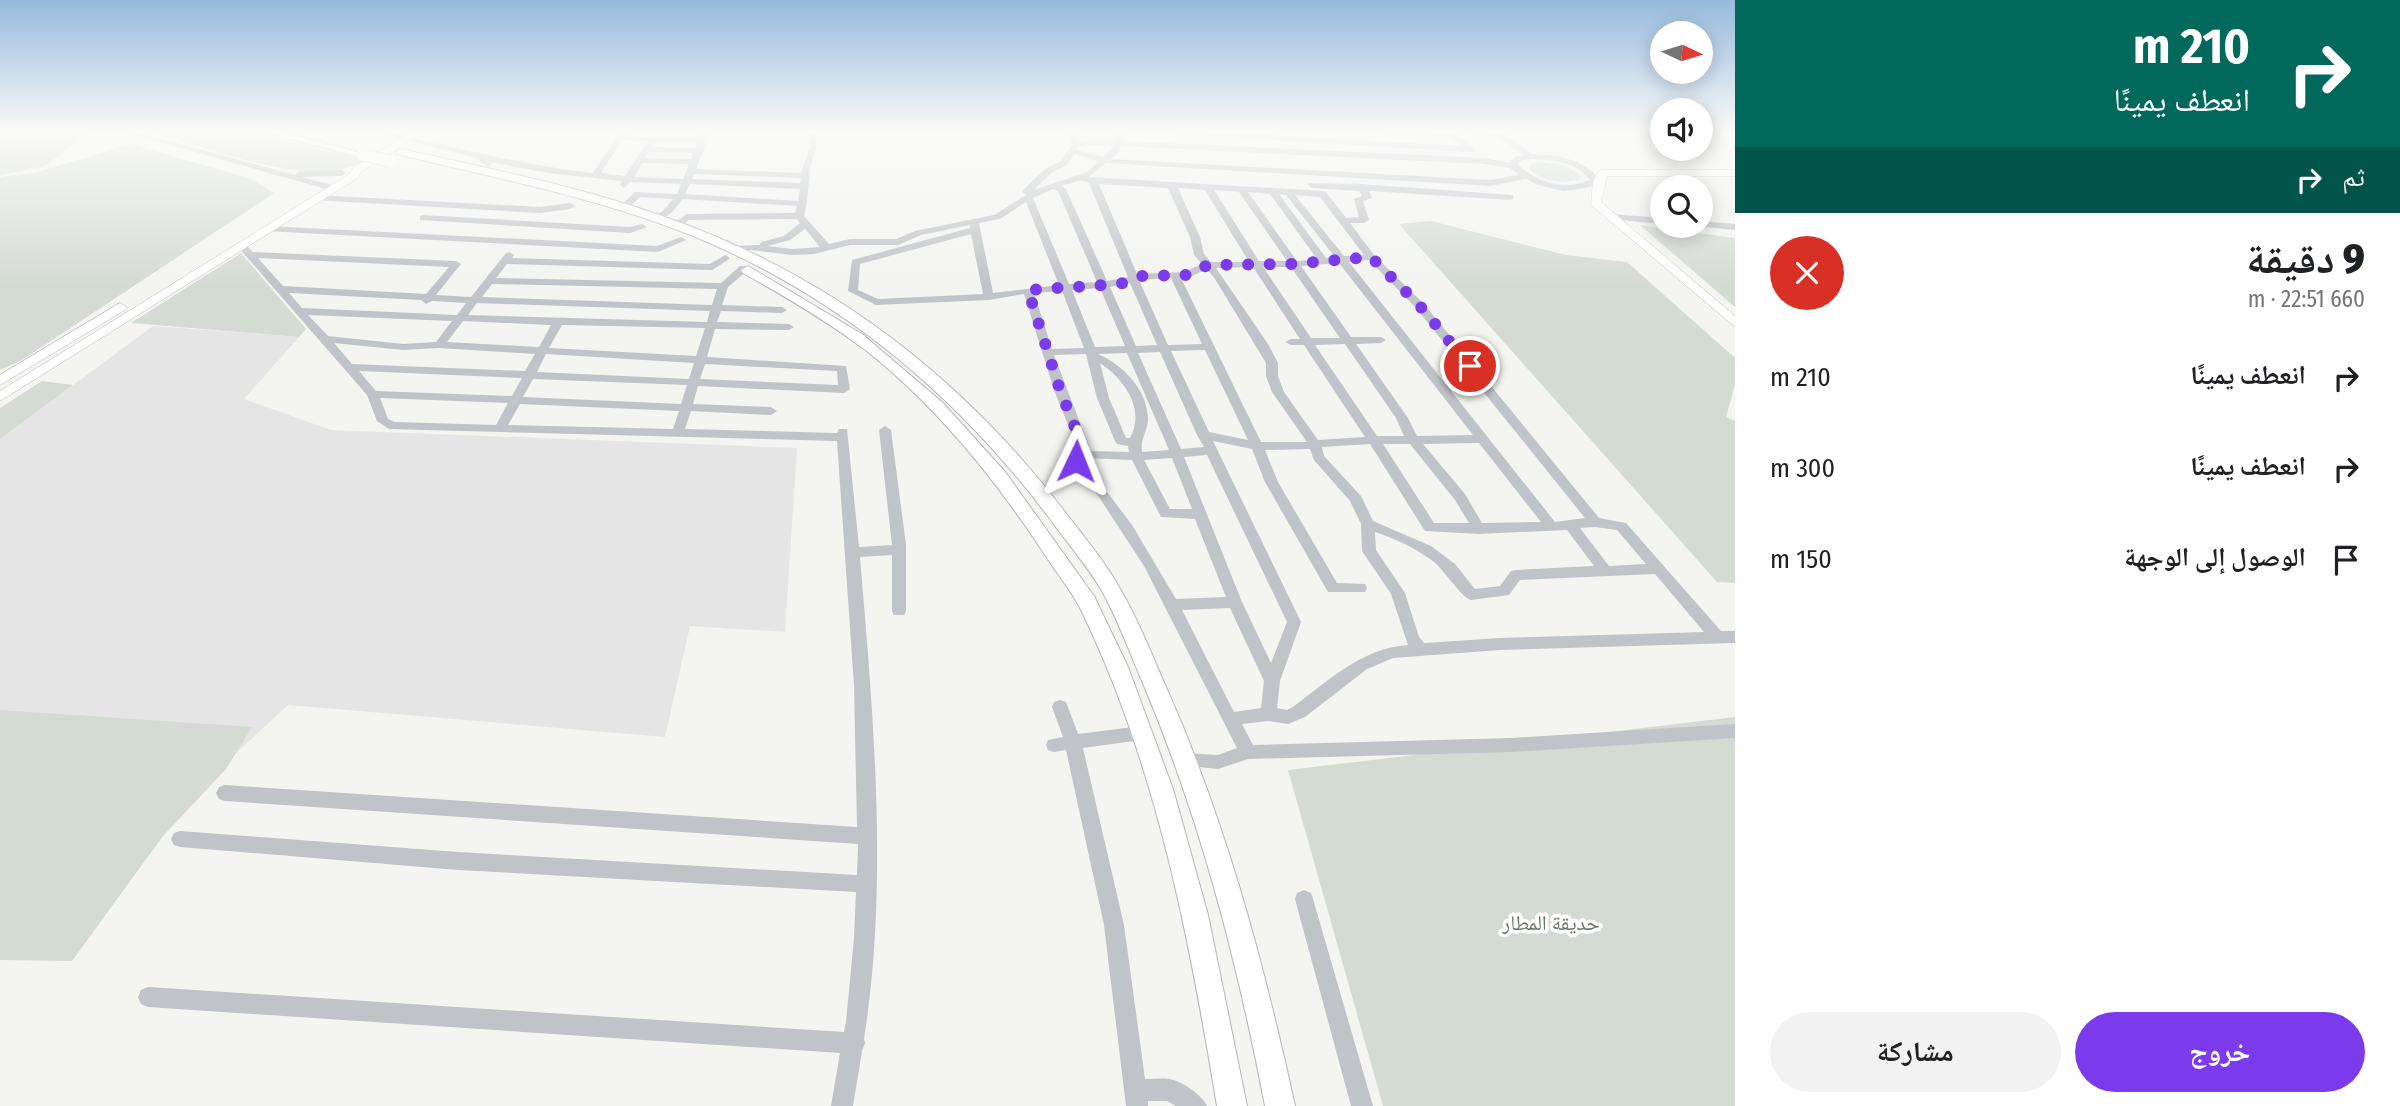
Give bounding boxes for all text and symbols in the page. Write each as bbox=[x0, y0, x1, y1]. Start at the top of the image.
text: 210 m bbox=[2133, 17, 2250, 76]
north arrow bbox=[1650, 21, 1713, 84]
map controls bbox=[1650, 21, 1713, 238]
icon: right bbox=[2274, 28, 2365, 119]
text: انعطف يمينًا bbox=[2113, 81, 2250, 119]
button: sound bbox=[1650, 98, 1713, 161]
icon: right bbox=[2290, 161, 2328, 199]
text: ثم bbox=[2342, 162, 2365, 193]
button: search bbox=[1650, 175, 1713, 238]
text: 9 دقيقة bbox=[2246, 234, 2365, 284]
button: close bbox=[1770, 236, 1844, 310]
text: 660 m · 22:51 bbox=[2248, 285, 2365, 313]
pin bbox=[1440, 336, 1500, 396]
icon: arrive bbox=[1451, 347, 1489, 385]
icon: right bbox=[2327, 359, 2365, 397]
text: انعطف يمينًا bbox=[2190, 360, 2306, 391]
text: 210 m bbox=[1770, 362, 1831, 393]
position arrow bbox=[1039, 424, 1113, 498]
icon: right bbox=[2327, 450, 2365, 488]
text: انعطف يمينًا bbox=[2190, 451, 2306, 482]
text: 300 m bbox=[1770, 453, 1835, 484]
icon: arrive bbox=[2327, 541, 2365, 579]
text: الوصول إلى الوجهة bbox=[2124, 542, 2306, 573]
text: 150 m bbox=[1770, 544, 1832, 575]
park label: حديقة المطار bbox=[1501, 910, 1600, 936]
button: مشاركة bbox=[1770, 1012, 2061, 1092]
button: خروج bbox=[2075, 1012, 2365, 1092]

